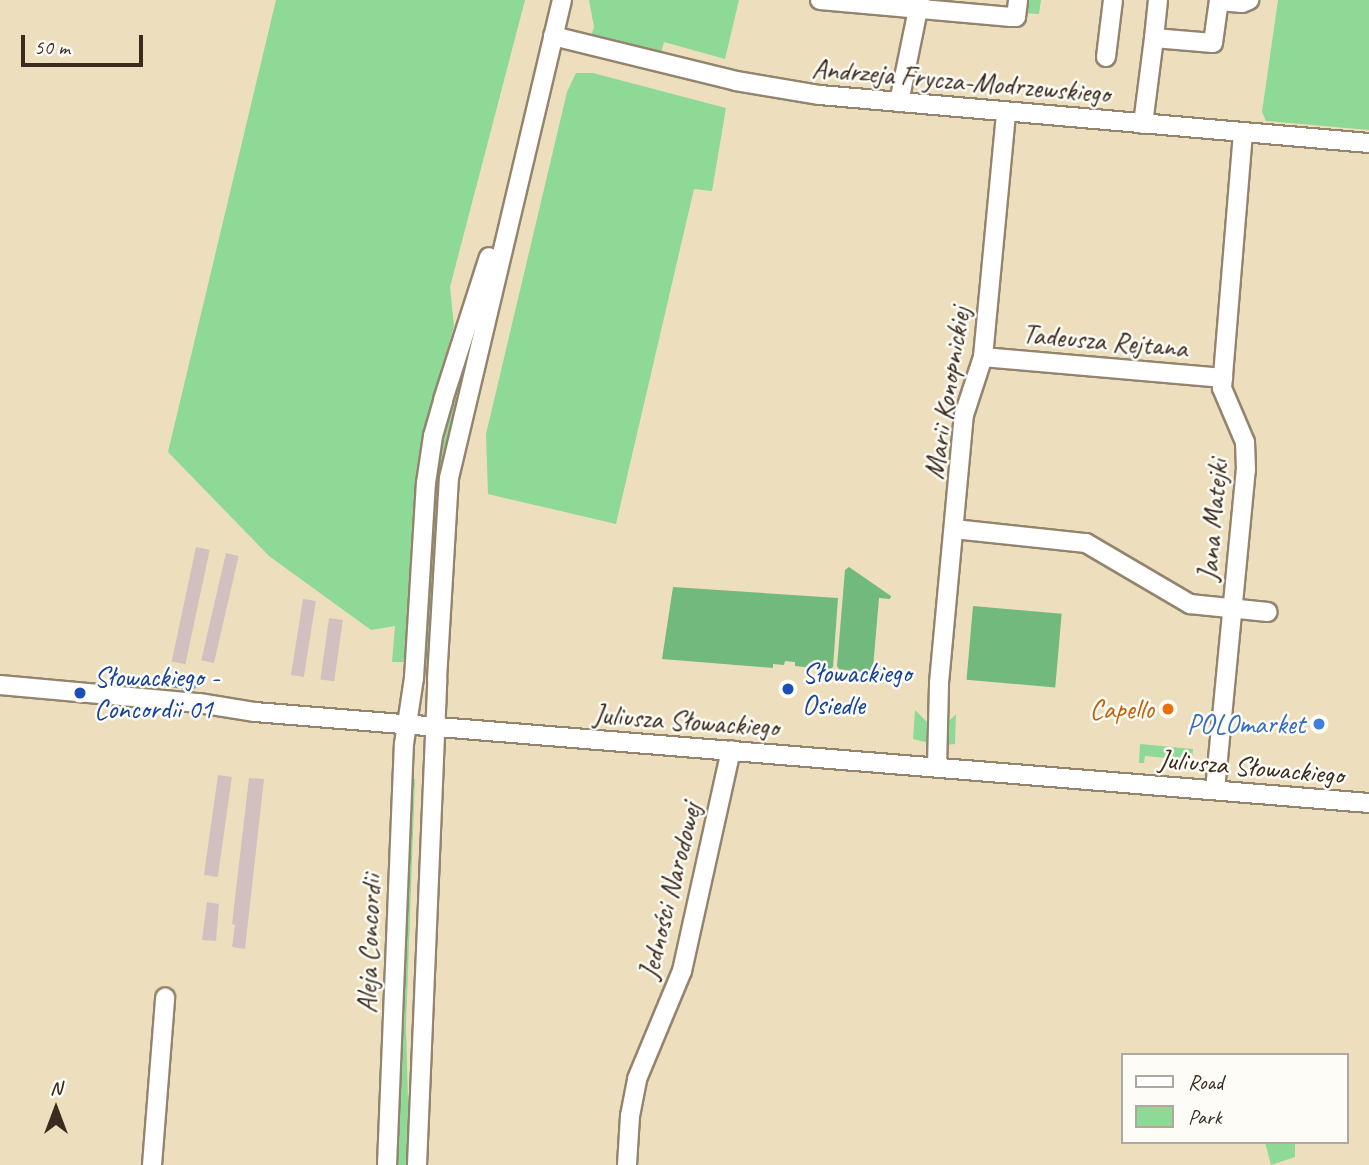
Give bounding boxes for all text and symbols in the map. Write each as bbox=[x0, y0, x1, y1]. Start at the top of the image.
scale bar bbox=[24, 21, 147, 65]
text: 50 m bbox=[34, 34, 70, 60]
street label: Andrzeja Frycza-Modrzewskiego bbox=[810, 51, 1112, 111]
street label: Marii Konopnickiej bbox=[917, 305, 977, 481]
street label: Tadeusza Rejtana bbox=[1022, 317, 1188, 365]
street label: Jana Matejki bbox=[1191, 457, 1235, 583]
place label: Słowackiego Osiedle bbox=[802, 656, 911, 722]
place label: Słowackiego - Concordii 01 bbox=[94, 660, 219, 726]
marker: Słowackiego Osiedle bbox=[780, 681, 796, 697]
marker: Słowackiego - Concordii 01 bbox=[72, 685, 88, 701]
place label: Capello bbox=[1090, 692, 1154, 726]
street label: Juliusza Słowackiego bbox=[592, 698, 780, 744]
marker: Capello bbox=[1160, 701, 1176, 717]
place label: POLOmarket bbox=[1187, 707, 1305, 741]
marker: POLOmarket bbox=[1311, 716, 1327, 732]
street label: Juliusza Słowackiego bbox=[1157, 742, 1345, 792]
street label: Jedności Narodowej bbox=[632, 799, 708, 983]
street label: Aleja Concordii bbox=[350, 874, 388, 1014]
legend bbox=[1120, 1053, 1348, 1144]
text: Road bbox=[1188, 1069, 1223, 1095]
north arrow bbox=[21, 1074, 91, 1144]
text: N bbox=[50, 1076, 62, 1100]
text: Park bbox=[1188, 1104, 1221, 1130]

